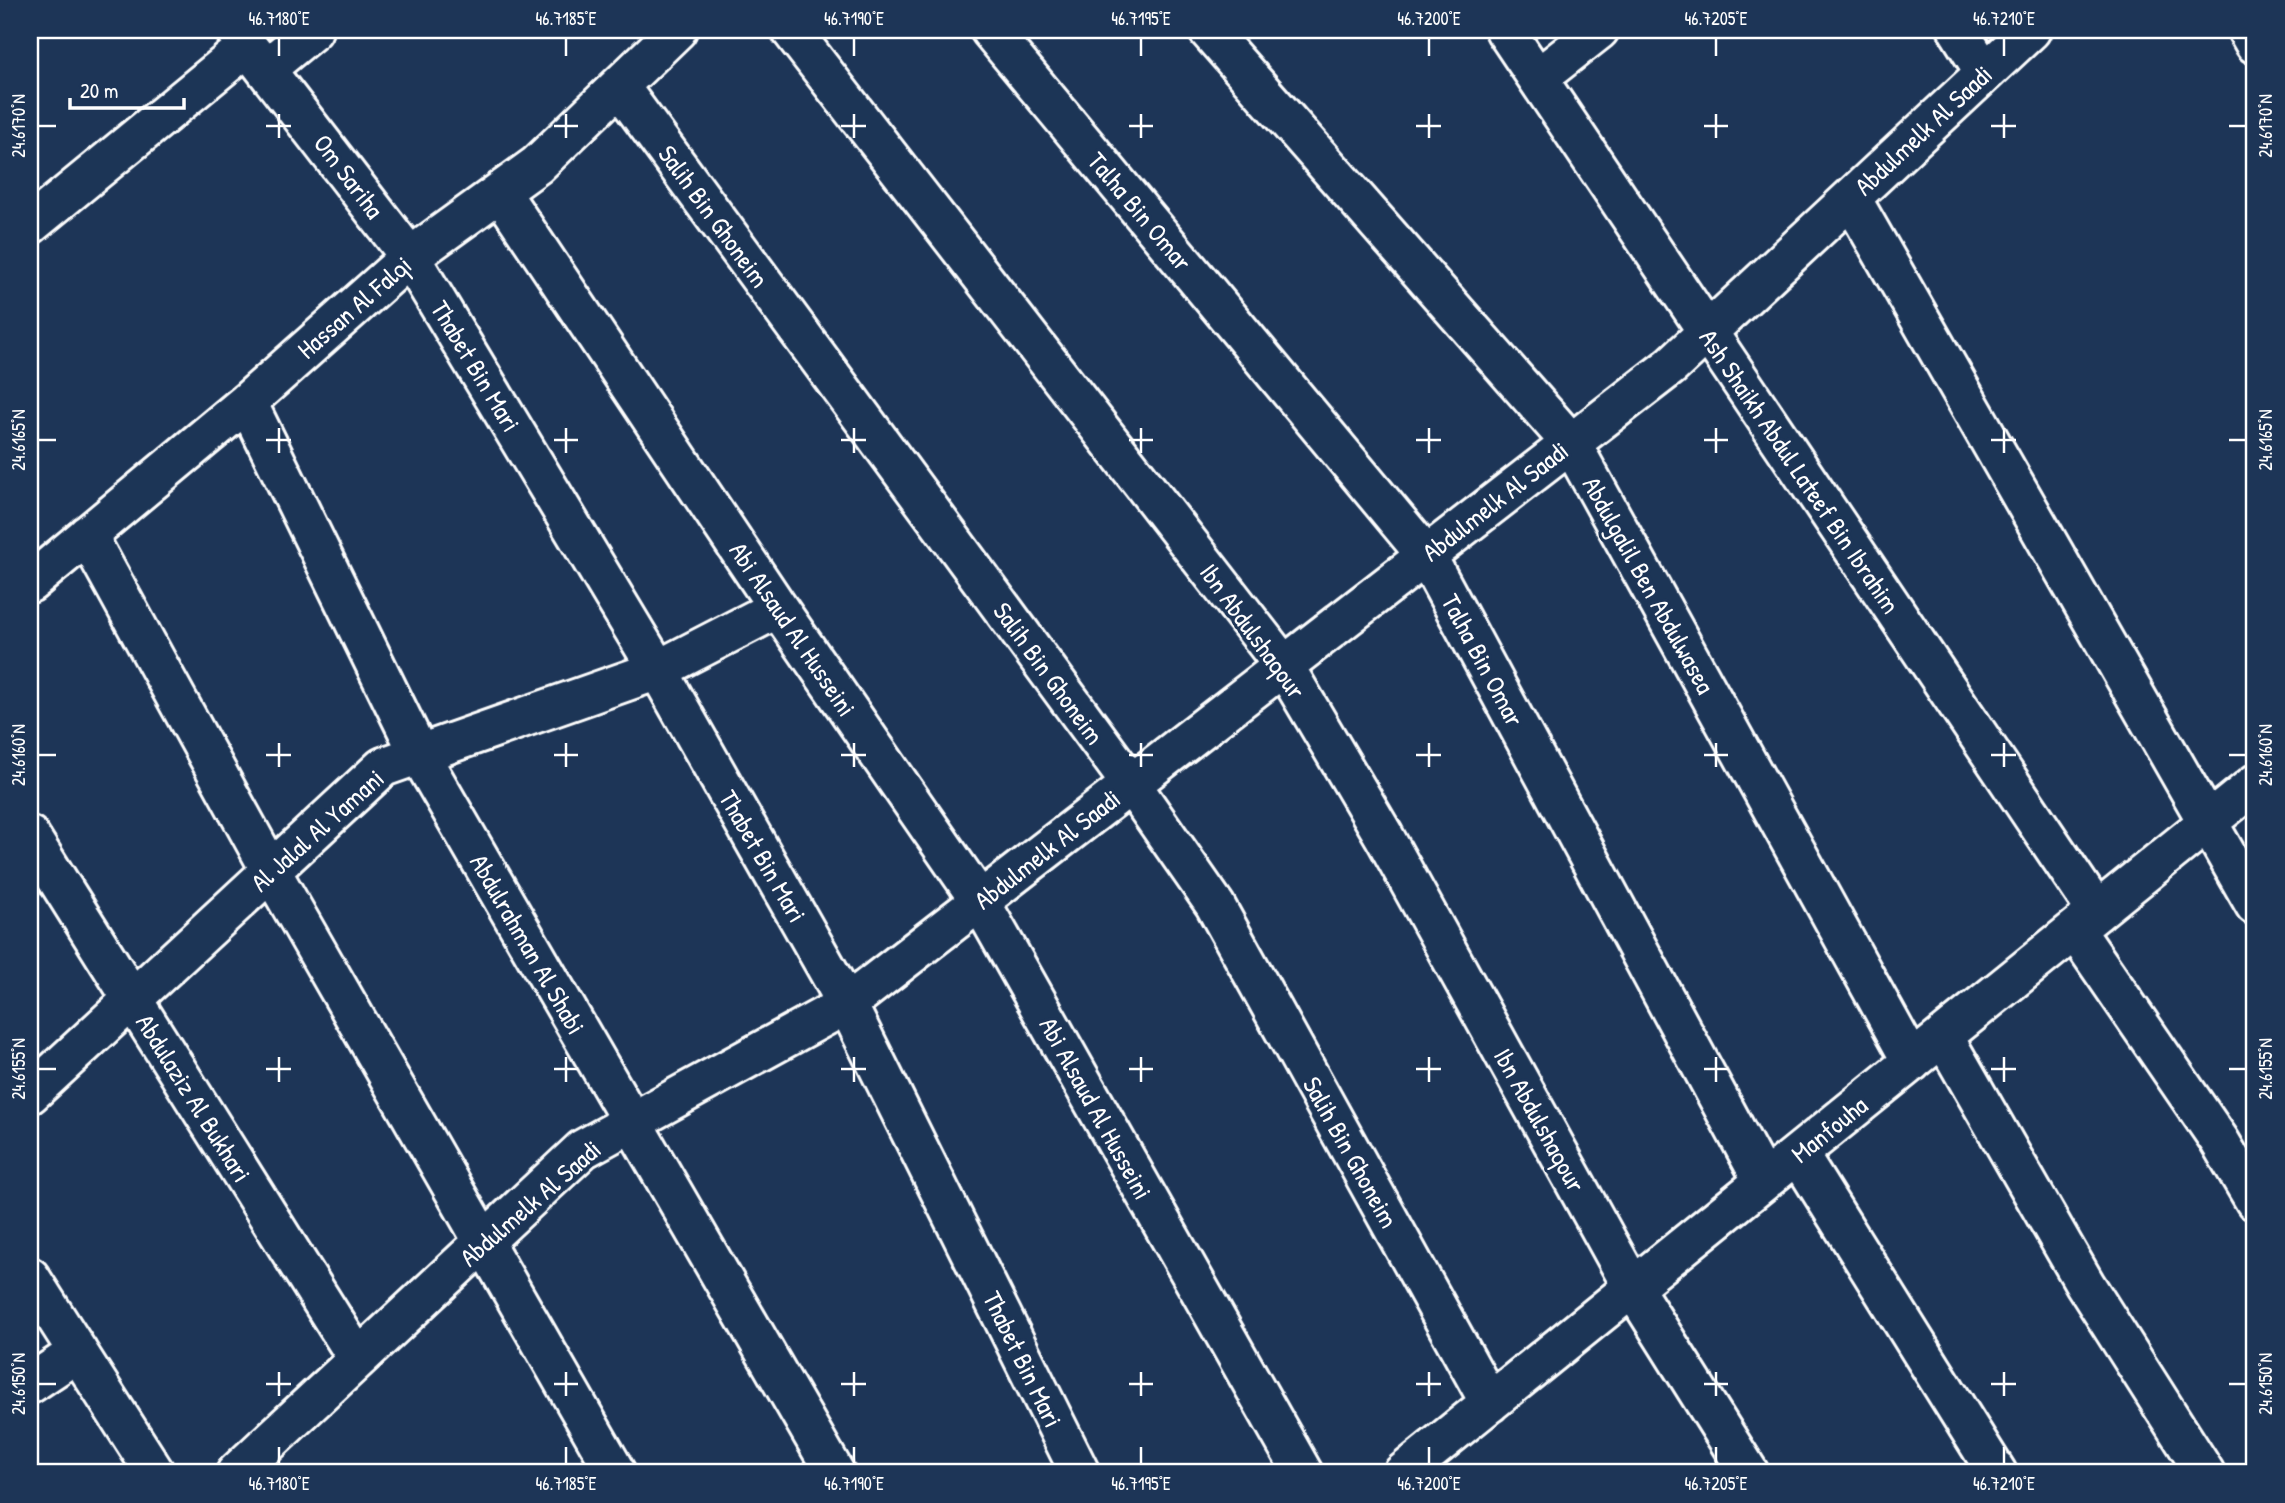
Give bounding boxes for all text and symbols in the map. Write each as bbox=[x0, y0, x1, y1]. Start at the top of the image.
text: 46.7180°E bbox=[248, 6, 310, 31]
text: 46.7185°E bbox=[536, 6, 596, 31]
text: 46.7190°E bbox=[824, 6, 884, 31]
text: 46.7195°E bbox=[1111, 6, 1171, 31]
text: 46.7200°E bbox=[1397, 6, 1461, 31]
text: 46.7205°E bbox=[1685, 6, 1748, 31]
text: 46.7210°E bbox=[1973, 6, 2035, 31]
street label: Abdulmelk Al Saadi bbox=[1847, 57, 1999, 203]
scale bar bbox=[70, 66, 184, 110]
text: 20 m bbox=[80, 76, 118, 105]
text: 24.6170°N bbox=[6, 94, 31, 158]
text: 24.6170°N bbox=[2253, 94, 2278, 158]
street label: Om Sariha bbox=[306, 127, 392, 225]
street label: Salih Bin Ghoneim bbox=[650, 138, 778, 294]
street label: Talha Bin Omar bbox=[1080, 144, 1200, 278]
street label: Hassan Al Falqi bbox=[289, 248, 419, 366]
street label: Thabet Bin Mari bbox=[423, 294, 529, 438]
street label: Ash Shaikh Abdul Lateef Bin Ibrahim bbox=[1692, 322, 1908, 620]
text: 24.6165°N bbox=[6, 409, 31, 471]
text: 24.6165°N bbox=[2253, 409, 2278, 471]
street label: Abdulmelk Al Saadi bbox=[1415, 433, 1575, 569]
street label: Abdulgalil Ben Abdulwasea bbox=[1575, 470, 1723, 700]
street label: Abi Alsaud Al Husseini bbox=[722, 535, 864, 723]
street label: Ibn Abdulshaqour bbox=[1192, 556, 1314, 706]
street label: Talha Bin Omar bbox=[1433, 588, 1533, 732]
street label: Salih Bin Ghoneim bbox=[985, 595, 1113, 751]
text: 24.6160°N bbox=[6, 724, 31, 786]
text: 24.6160°N bbox=[2253, 724, 2278, 786]
street label: Al Jalal Al Yamani bbox=[243, 761, 391, 899]
street label: Abdulmelk Al Saadi bbox=[967, 781, 1127, 917]
street label: Thabet Bin Mari bbox=[711, 783, 815, 929]
street label: Abdulrahman Al Shabi bbox=[462, 847, 594, 1041]
street label: Abdulaziz Al Bukhari bbox=[128, 1007, 260, 1189]
street label: Abi Alsaud Al Husseini bbox=[1031, 1011, 1161, 1205]
text: 24.6155°N bbox=[6, 1038, 31, 1100]
text: 24.6155°N bbox=[2253, 1038, 2278, 1100]
street label: Ibn Abdulshaqour bbox=[1486, 1042, 1594, 1198]
street label: Salih Bin Ghoneim bbox=[1295, 1070, 1407, 1234]
street label: Manfouha bbox=[1784, 1087, 1874, 1171]
street label: Abdulmelk Al Saadi bbox=[452, 1132, 608, 1274]
street label: Thabet Bin Mari bbox=[975, 1285, 1071, 1433]
text: 24.6150°N bbox=[6, 1353, 31, 1415]
text: 24.6150°N bbox=[2253, 1353, 2278, 1415]
text: 46.7180°E bbox=[248, 1471, 310, 1496]
text: 46.7185°E bbox=[536, 1471, 596, 1496]
text: 46.7190°E bbox=[824, 1471, 884, 1496]
text: 46.7195°E bbox=[1111, 1471, 1171, 1496]
text: 46.7200°E bbox=[1397, 1471, 1461, 1496]
text: 46.7205°E bbox=[1685, 1471, 1748, 1496]
text: 46.7210°E bbox=[1973, 1471, 2035, 1496]

